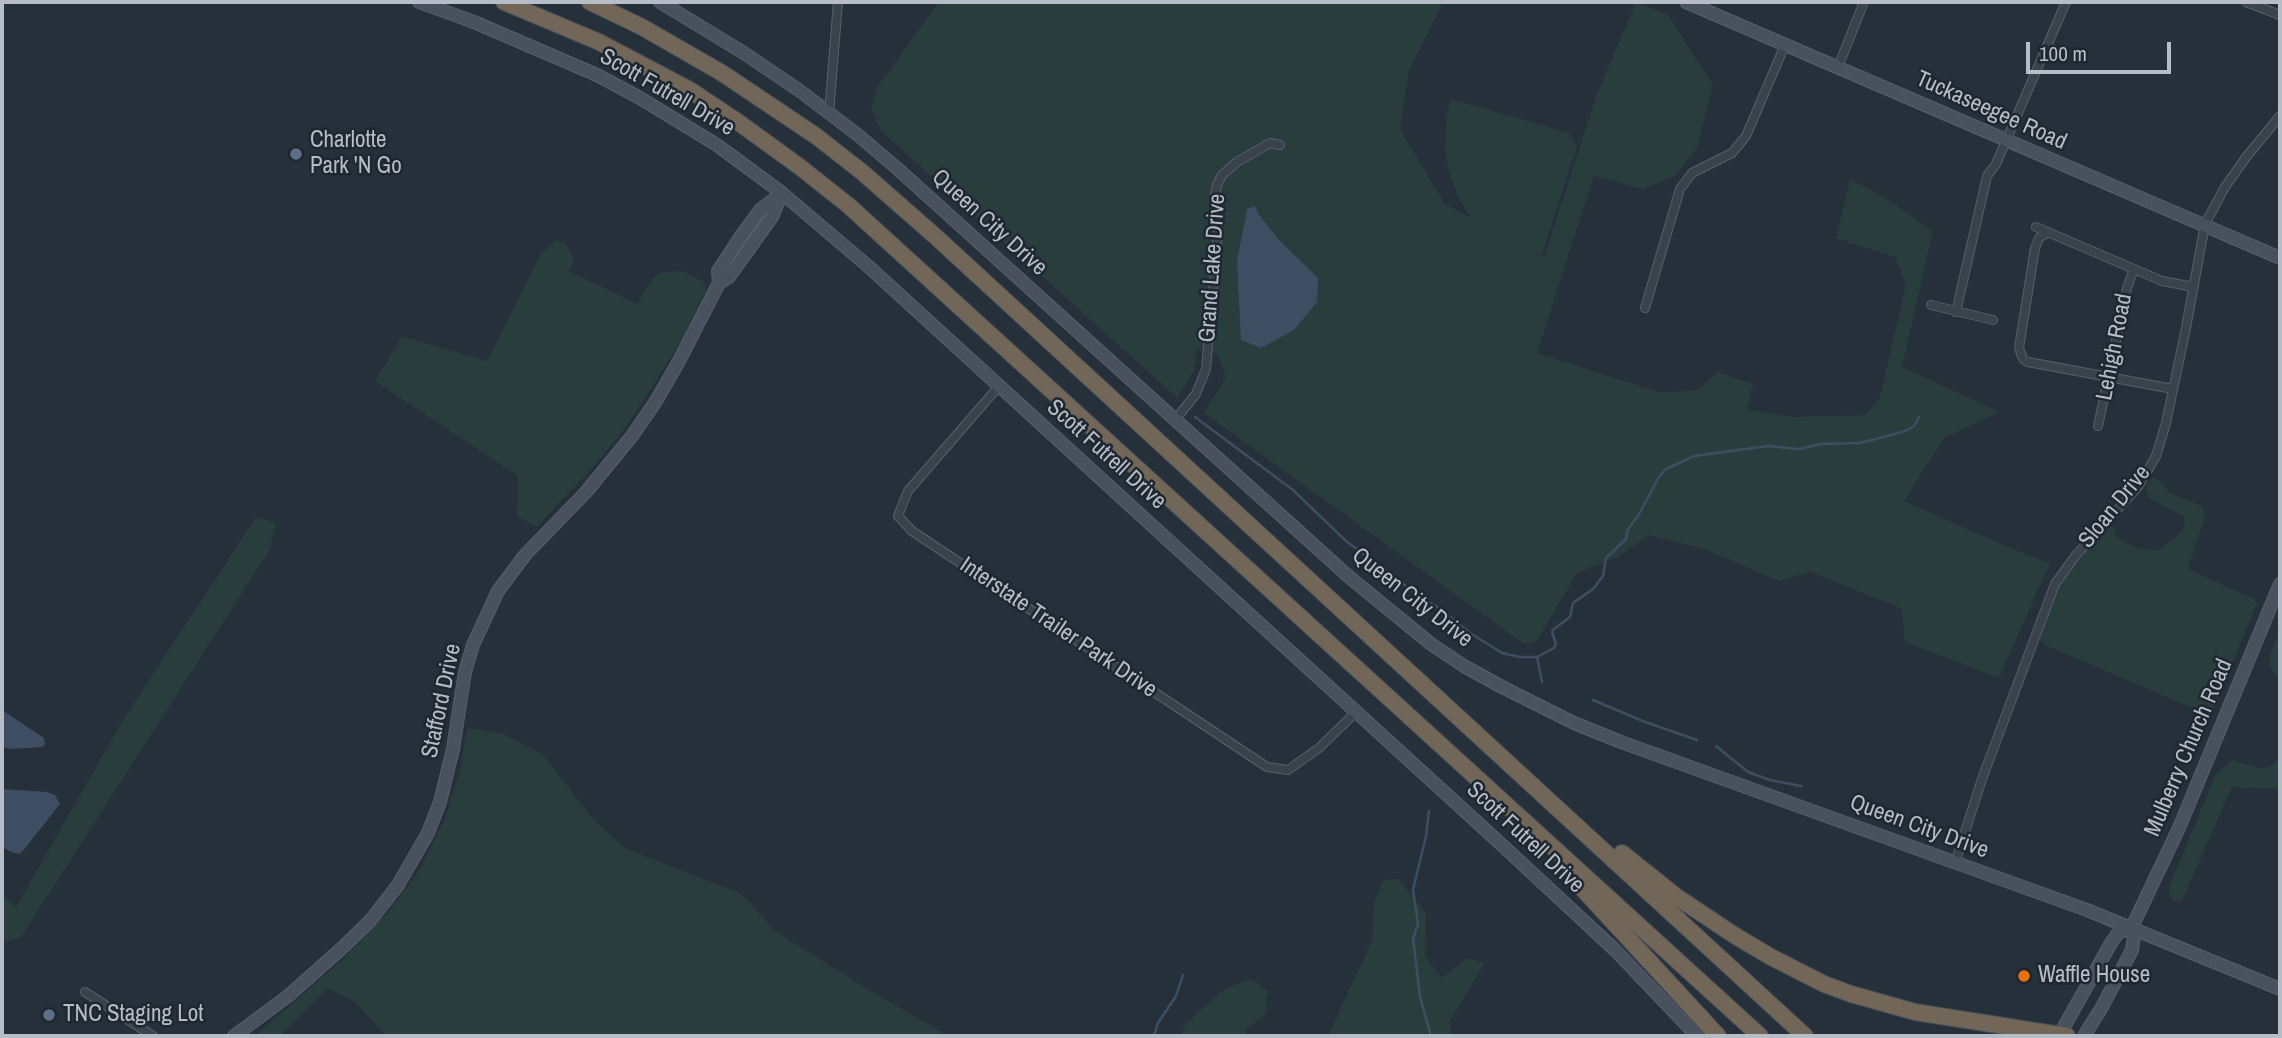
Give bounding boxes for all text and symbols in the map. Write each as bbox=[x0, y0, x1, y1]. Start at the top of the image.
scale bar bbox=[2030, 28, 2175, 72]
text: 100 m bbox=[2039, 39, 2087, 68]
street label: Scott Futrell Drive bbox=[595, 43, 739, 143]
street label: Tuckaseegee Road bbox=[1911, 65, 2071, 157]
place label: Charlotte Park 'N Go bbox=[310, 127, 402, 181]
marker: Charlotte Park 'N Go bbox=[288, 146, 304, 162]
street label: Queen City Drive bbox=[926, 164, 1052, 282]
street label: Grand Lake Drive bbox=[1194, 193, 1232, 343]
street label: Lehigh Road bbox=[2091, 291, 2139, 403]
street label: Scott Futrell Drive bbox=[1041, 394, 1171, 516]
street label: Sloan Drive bbox=[2073, 460, 2157, 554]
street label: Queen City Drive bbox=[1346, 542, 1478, 654]
street label: Interstate Trailer Park Drive bbox=[954, 552, 1162, 704]
street label: Stafford Drive bbox=[416, 641, 468, 761]
street label: Mulberry Church Road bbox=[2139, 655, 2239, 841]
street label: Scott Futrell Drive bbox=[1460, 776, 1590, 900]
street label: Queen City Drive bbox=[1846, 789, 1992, 865]
place label: Waffle House bbox=[2038, 962, 2150, 990]
marker: Waffle House bbox=[2016, 968, 2032, 984]
place label: TNC Staging Lot bbox=[63, 1001, 203, 1029]
marker: TNC Staging Lot bbox=[41, 1007, 57, 1023]

